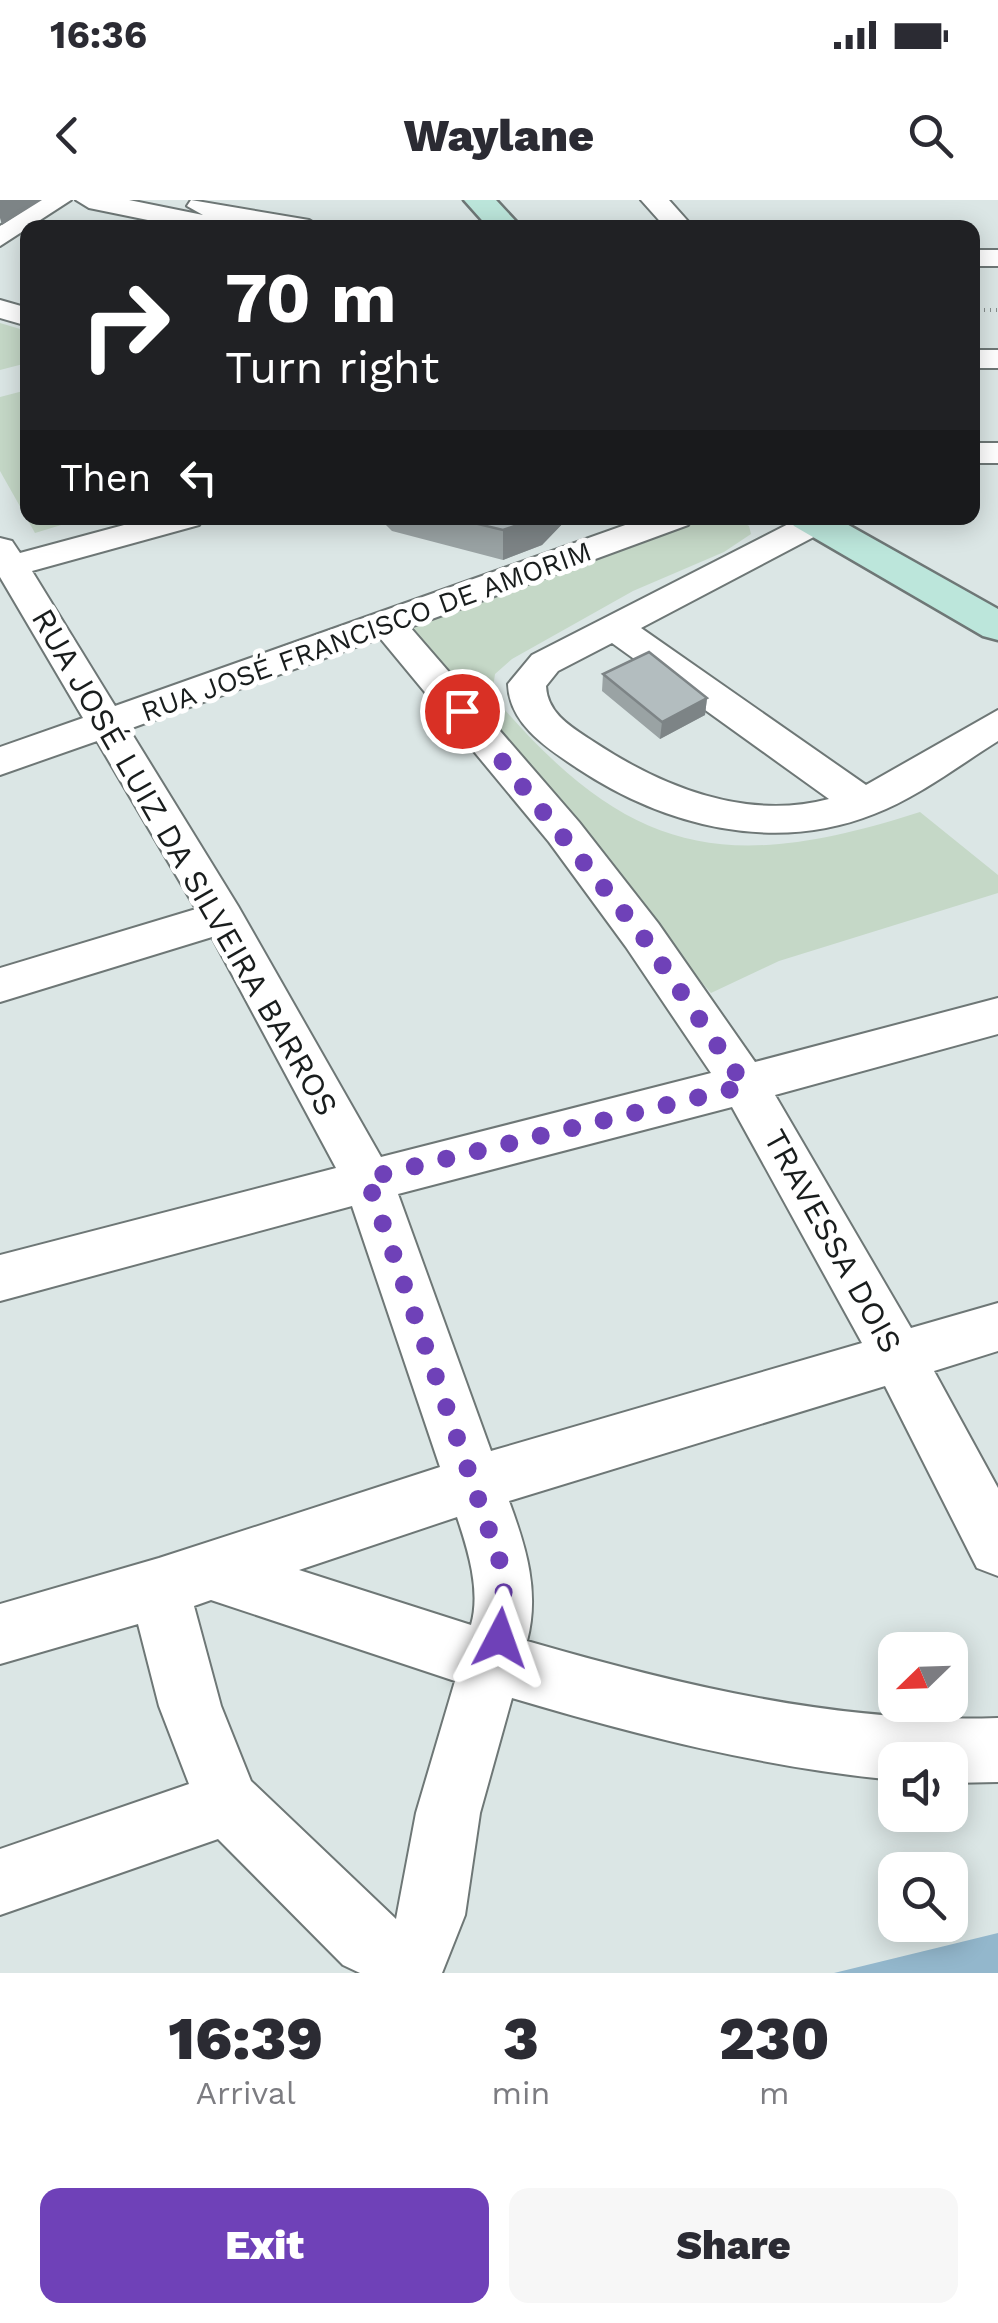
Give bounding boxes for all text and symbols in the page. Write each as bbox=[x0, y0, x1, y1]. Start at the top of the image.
text: 16:36 bbox=[50, 13, 147, 57]
icon: back bbox=[40, 108, 95, 163]
icon: search bbox=[903, 108, 958, 163]
text: Waylane bbox=[404, 109, 594, 162]
text: 70 m bbox=[225, 257, 397, 339]
icon: right bbox=[60, 260, 190, 390]
text: Turn right bbox=[225, 341, 439, 394]
icon: left bbox=[171, 450, 226, 505]
text: Then bbox=[60, 456, 151, 500]
street label: RUA JOSÉ FRANCISCO DE AMORIM bbox=[137, 534, 596, 728]
street label: RUA JOSÉ LUIZ DA SILVEIRA BARROS bbox=[24, 602, 346, 1122]
pin bbox=[420, 669, 505, 754]
icon: arrive bbox=[435, 684, 490, 739]
street label: TRAVESSA DOIS bbox=[756, 1123, 910, 1359]
position arrow bbox=[448, 1586, 552, 1690]
north arrow bbox=[878, 1632, 968, 1722]
map controls bbox=[878, 1632, 968, 1942]
button: sound bbox=[878, 1742, 968, 1832]
button: search bbox=[878, 1852, 968, 1942]
text: 16:39 bbox=[168, 2003, 323, 2074]
text: 3 bbox=[503, 2003, 539, 2074]
text: 230 bbox=[719, 2003, 830, 2074]
text: Arrival bbox=[196, 2074, 296, 2112]
text: min bbox=[492, 2074, 550, 2112]
text: m bbox=[759, 2074, 789, 2112]
button: Exit bbox=[40, 2188, 489, 2303]
button: Share bbox=[509, 2188, 958, 2303]

